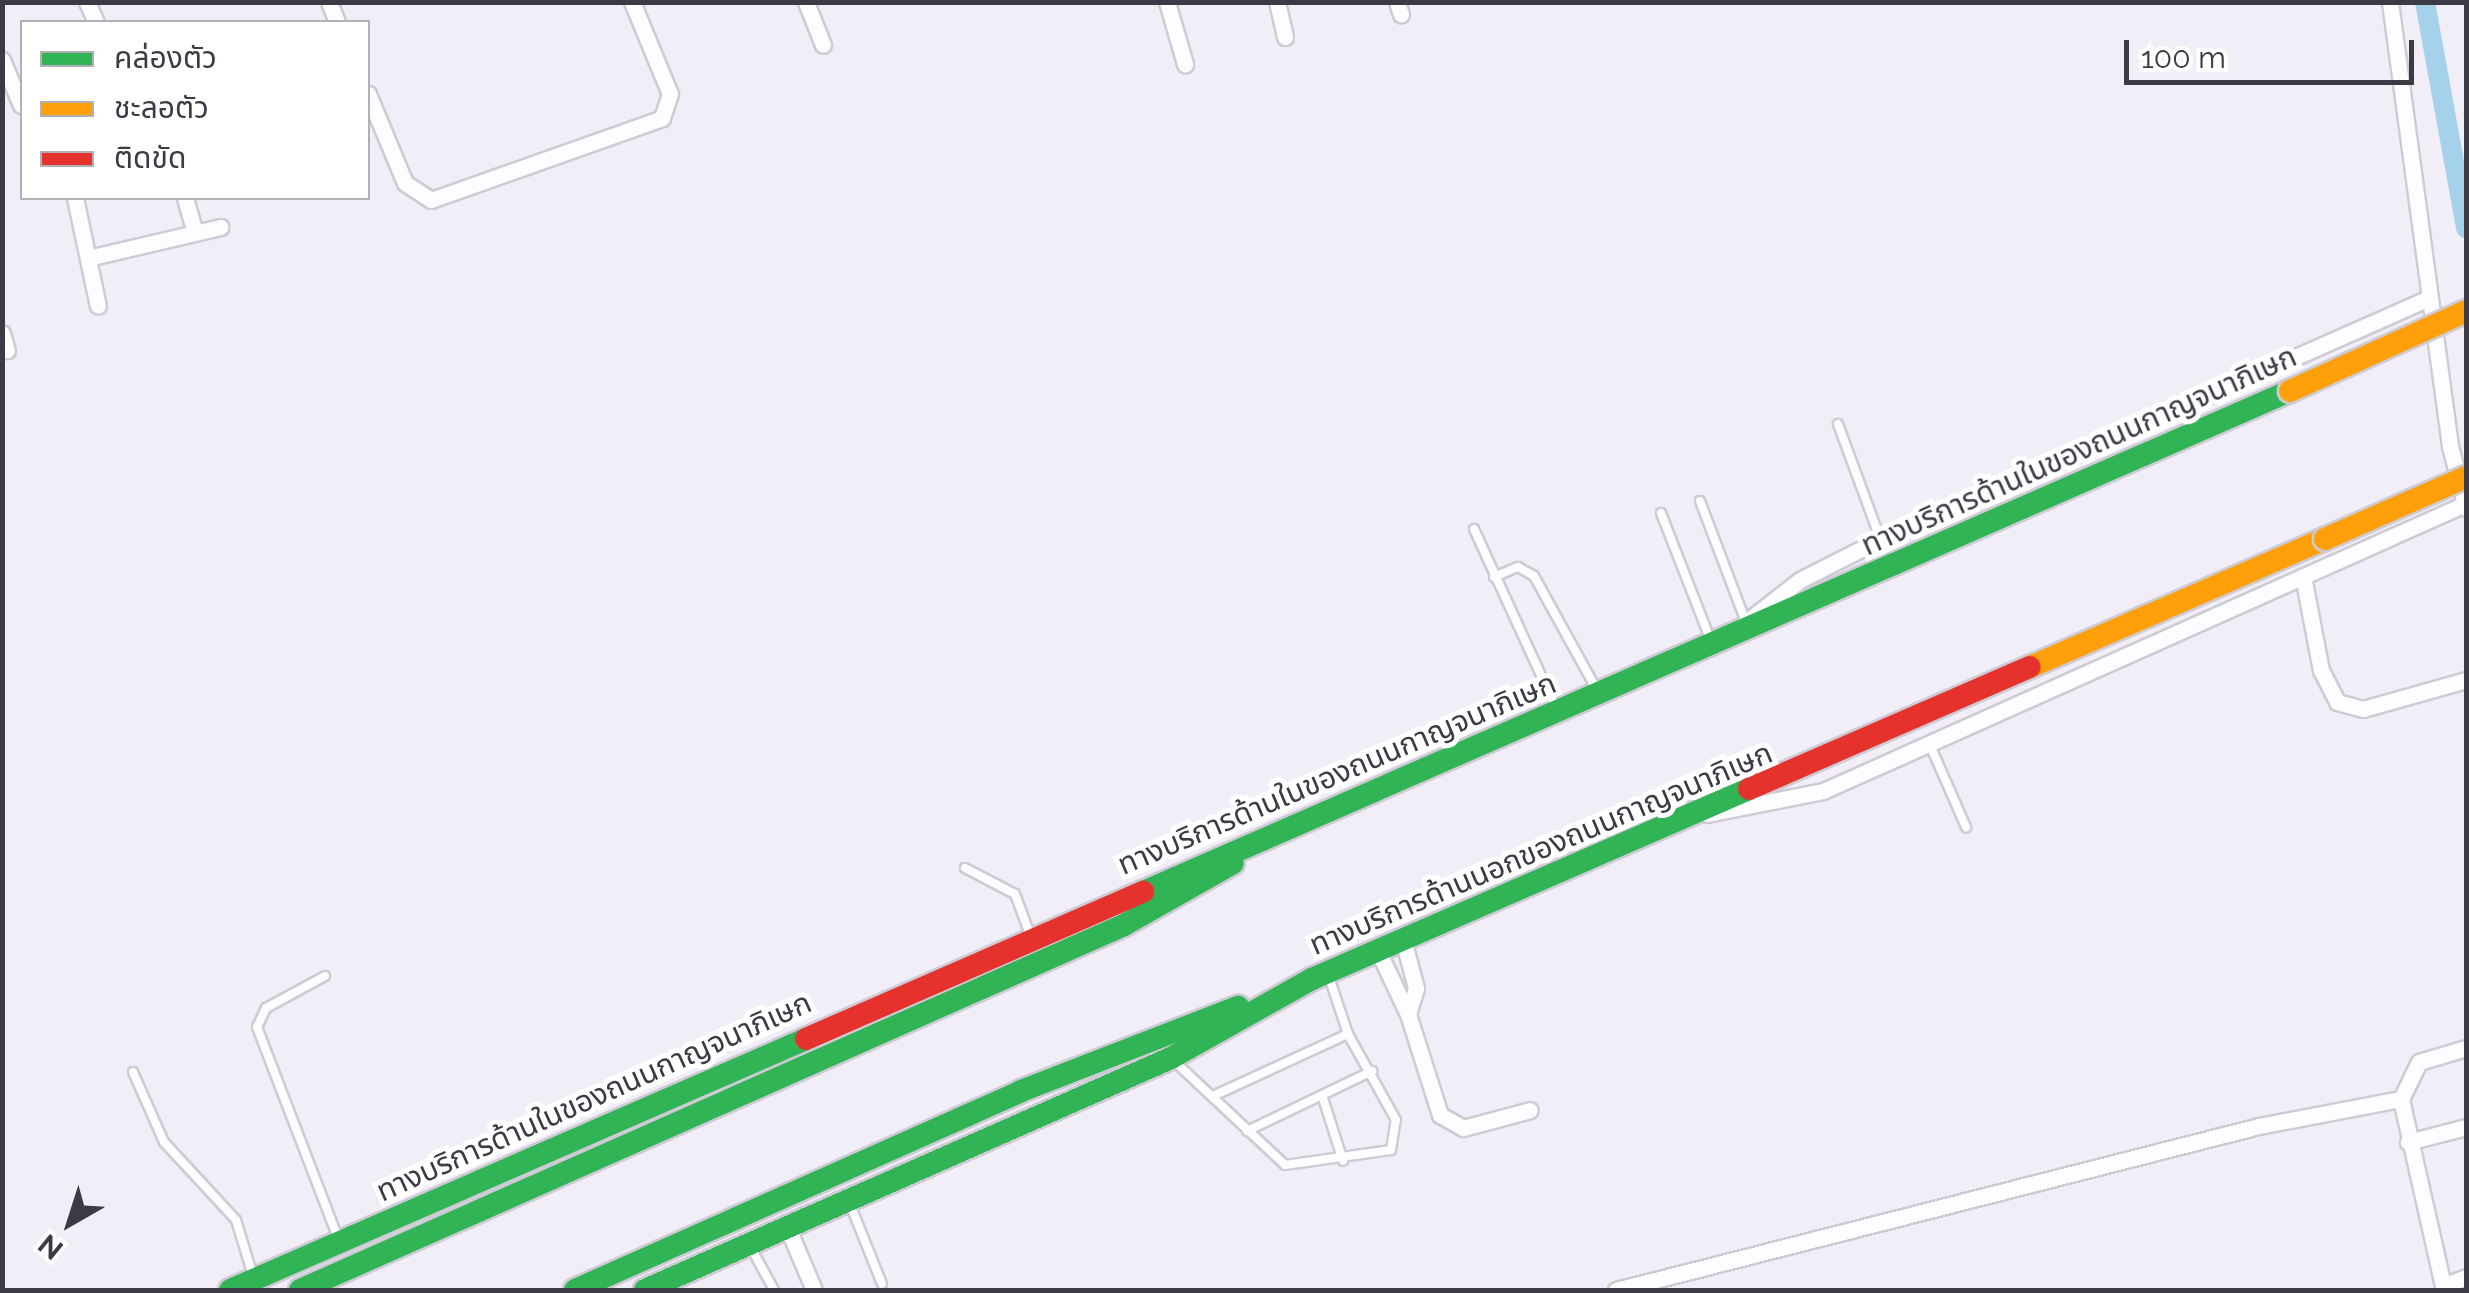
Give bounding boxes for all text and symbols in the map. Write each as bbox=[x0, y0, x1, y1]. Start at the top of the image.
legend bbox=[20, 20, 370, 200]
scale bar bbox=[2129, 20, 2419, 82]
text: คล่องตัว bbox=[114, 40, 217, 75]
text: 100 m bbox=[2141, 40, 2226, 75]
text: ชะลอตัว bbox=[114, 90, 209, 125]
text: ติดขัด bbox=[114, 140, 186, 175]
street label: ทางบริการด้านในของถนนกาญจนาภิเษก bbox=[1856, 338, 2302, 564]
street label: ทางบริการด้านในของถนนกาญจนาภิเษก bbox=[1113, 665, 1561, 883]
street label: ทางบริการด้านนอกของถนนกาญจนาภิเษก bbox=[1304, 735, 1778, 963]
street label: ทางบริการด้านในของถนนกาญจนาภิเษก bbox=[371, 984, 817, 1210]
north arrow bbox=[20, 1173, 120, 1273]
text: N bbox=[32, 1227, 69, 1266]

